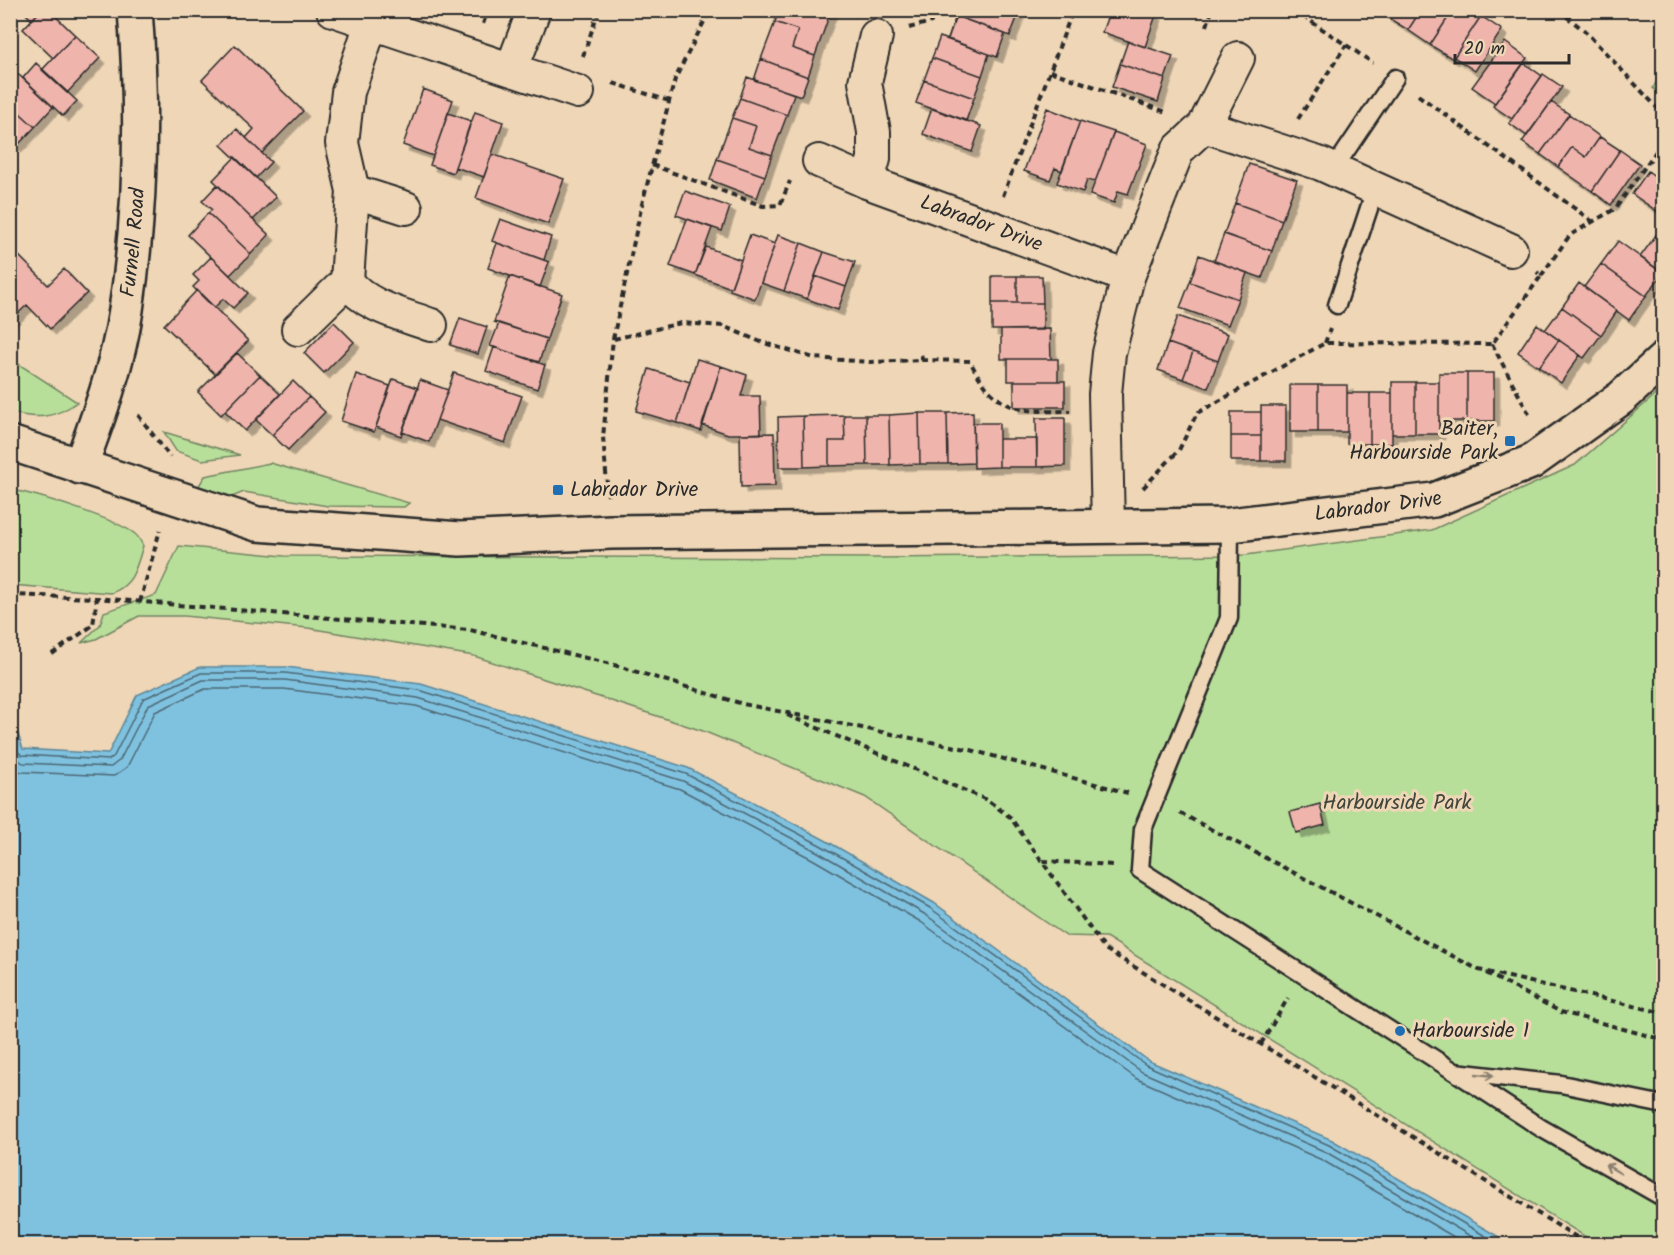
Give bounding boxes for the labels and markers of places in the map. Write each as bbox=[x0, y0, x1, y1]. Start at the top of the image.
place label: Baiter, Harbourside Park bbox=[1349, 413, 1498, 470]
marker: Baiter, Harbourside Park bbox=[1503, 434, 1517, 448]
place label: Labrador Drive bbox=[570, 474, 699, 507]
marker: Labrador Drive bbox=[551, 483, 565, 497]
place label: Harbourside 1 bbox=[1412, 1015, 1529, 1048]
marker: Harbourside 1 bbox=[1393, 1024, 1407, 1038]

